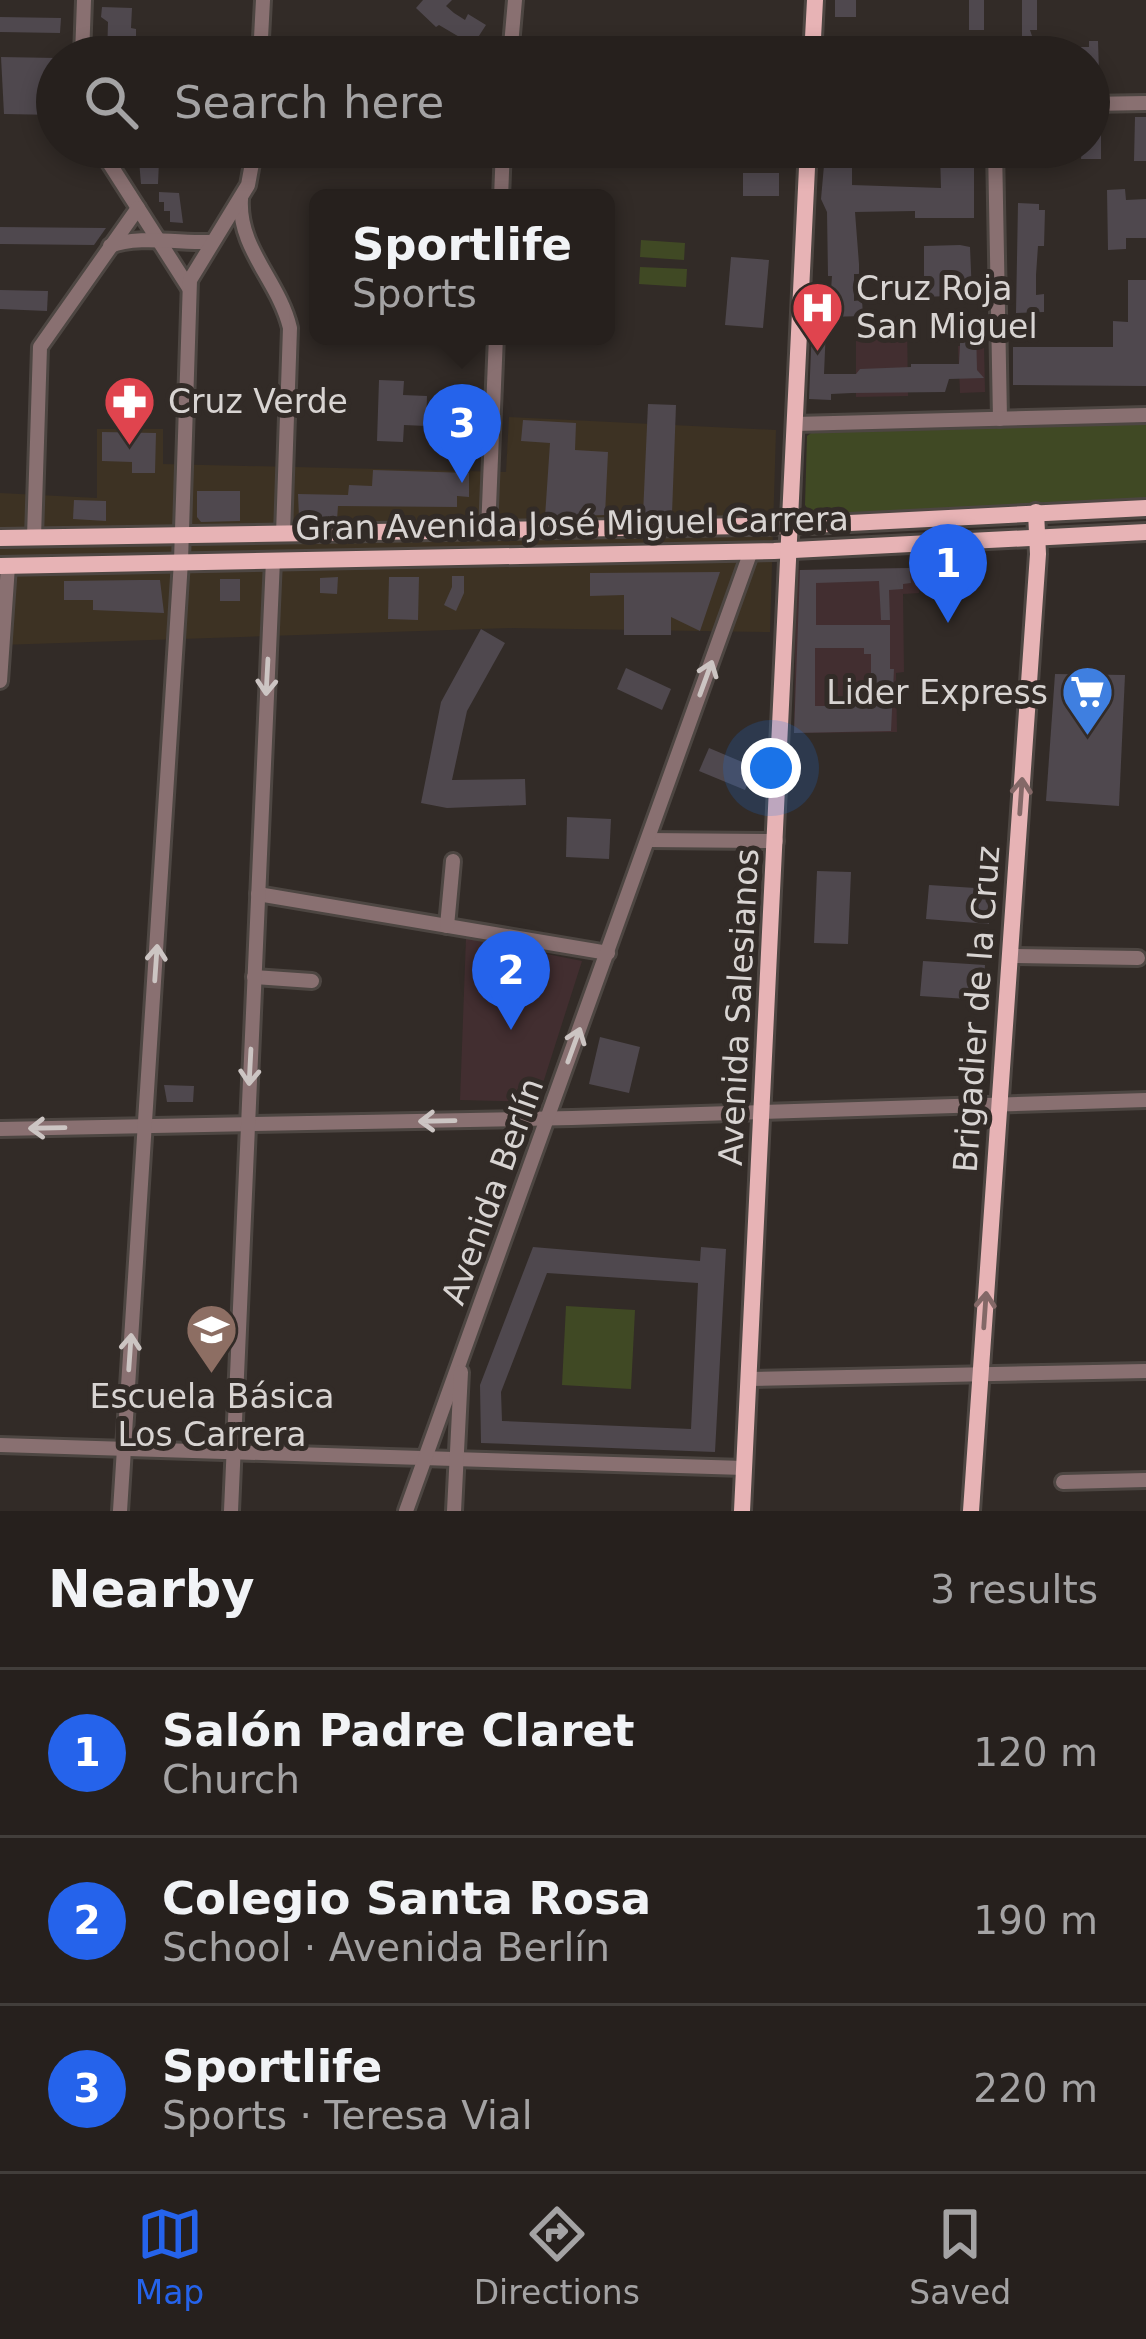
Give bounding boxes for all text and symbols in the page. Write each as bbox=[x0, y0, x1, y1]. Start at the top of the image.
search box bbox=[36, 36, 1110, 168]
icon: search bbox=[78, 69, 144, 135]
text: Search here bbox=[174, 76, 444, 129]
popup bbox=[309, 189, 615, 345]
text: Sportlife bbox=[352, 218, 572, 271]
place label: Cruz Roja San Miguel bbox=[856, 269, 1038, 346]
text: Sports bbox=[352, 271, 477, 316]
hospital icon: Cruz Roja San Miguel bbox=[789, 279, 845, 353]
pharmacy icon: Cruz Verde bbox=[101, 373, 157, 447]
place label: Cruz Verde bbox=[168, 382, 348, 421]
pin: 3 bbox=[423, 384, 501, 483]
street label: Gran Avenida José Miguel Carrera bbox=[295, 499, 849, 548]
pin: 1 bbox=[909, 524, 987, 623]
one-way arrow bbox=[255, 657, 278, 696]
one-way arrow bbox=[697, 660, 718, 697]
supermarket icon: Lider Express bbox=[1059, 664, 1115, 738]
place label: Lider Express bbox=[826, 673, 1048, 712]
your location bbox=[741, 738, 801, 798]
one-way arrow bbox=[1010, 777, 1033, 816]
street label: Brigadier de la Cruz bbox=[946, 844, 1007, 1174]
street label: Avenida Salesianos bbox=[711, 847, 766, 1167]
pin: 2 bbox=[472, 931, 550, 1030]
one-way arrow bbox=[144, 944, 167, 983]
one-way arrow bbox=[565, 1028, 586, 1065]
one-way arrow bbox=[238, 1047, 261, 1086]
street label: Avenida Berlín bbox=[433, 1073, 551, 1310]
one-way arrow bbox=[418, 1109, 457, 1132]
one-way arrow bbox=[28, 1117, 67, 1139]
one-way arrow bbox=[973, 1292, 996, 1331]
school or university icon: Escuela Básica Los Carrera bbox=[184, 1301, 240, 1375]
one-way arrow bbox=[119, 1333, 142, 1372]
place label: Escuela Básica Los Carrera bbox=[90, 1377, 334, 1454]
text: Nearby bbox=[48, 1560, 255, 1619]
text: 3 results bbox=[930, 1567, 1098, 1612]
text: Salón Padre Claret bbox=[162, 1704, 635, 1757]
text: 1 bbox=[73, 1730, 101, 1775]
text: 120 m bbox=[973, 1730, 1098, 1775]
text: Church bbox=[162, 1757, 300, 1802]
text: Colegio Santa Rosa bbox=[162, 1872, 651, 1925]
text: 2 bbox=[73, 1898, 101, 1943]
text: 190 m bbox=[973, 1898, 1098, 1943]
text: School · Avenida Berlín bbox=[162, 1925, 610, 1970]
text: Sportlife bbox=[162, 2040, 382, 2093]
text: 3 bbox=[73, 2066, 101, 2111]
text: 220 m bbox=[973, 2066, 1098, 2111]
text: Sports · Teresa Vial bbox=[162, 2093, 533, 2138]
tab: Map bbox=[135, 2201, 204, 2312]
tab: Directions bbox=[474, 2201, 640, 2312]
tab: Saved bbox=[909, 2201, 1011, 2312]

